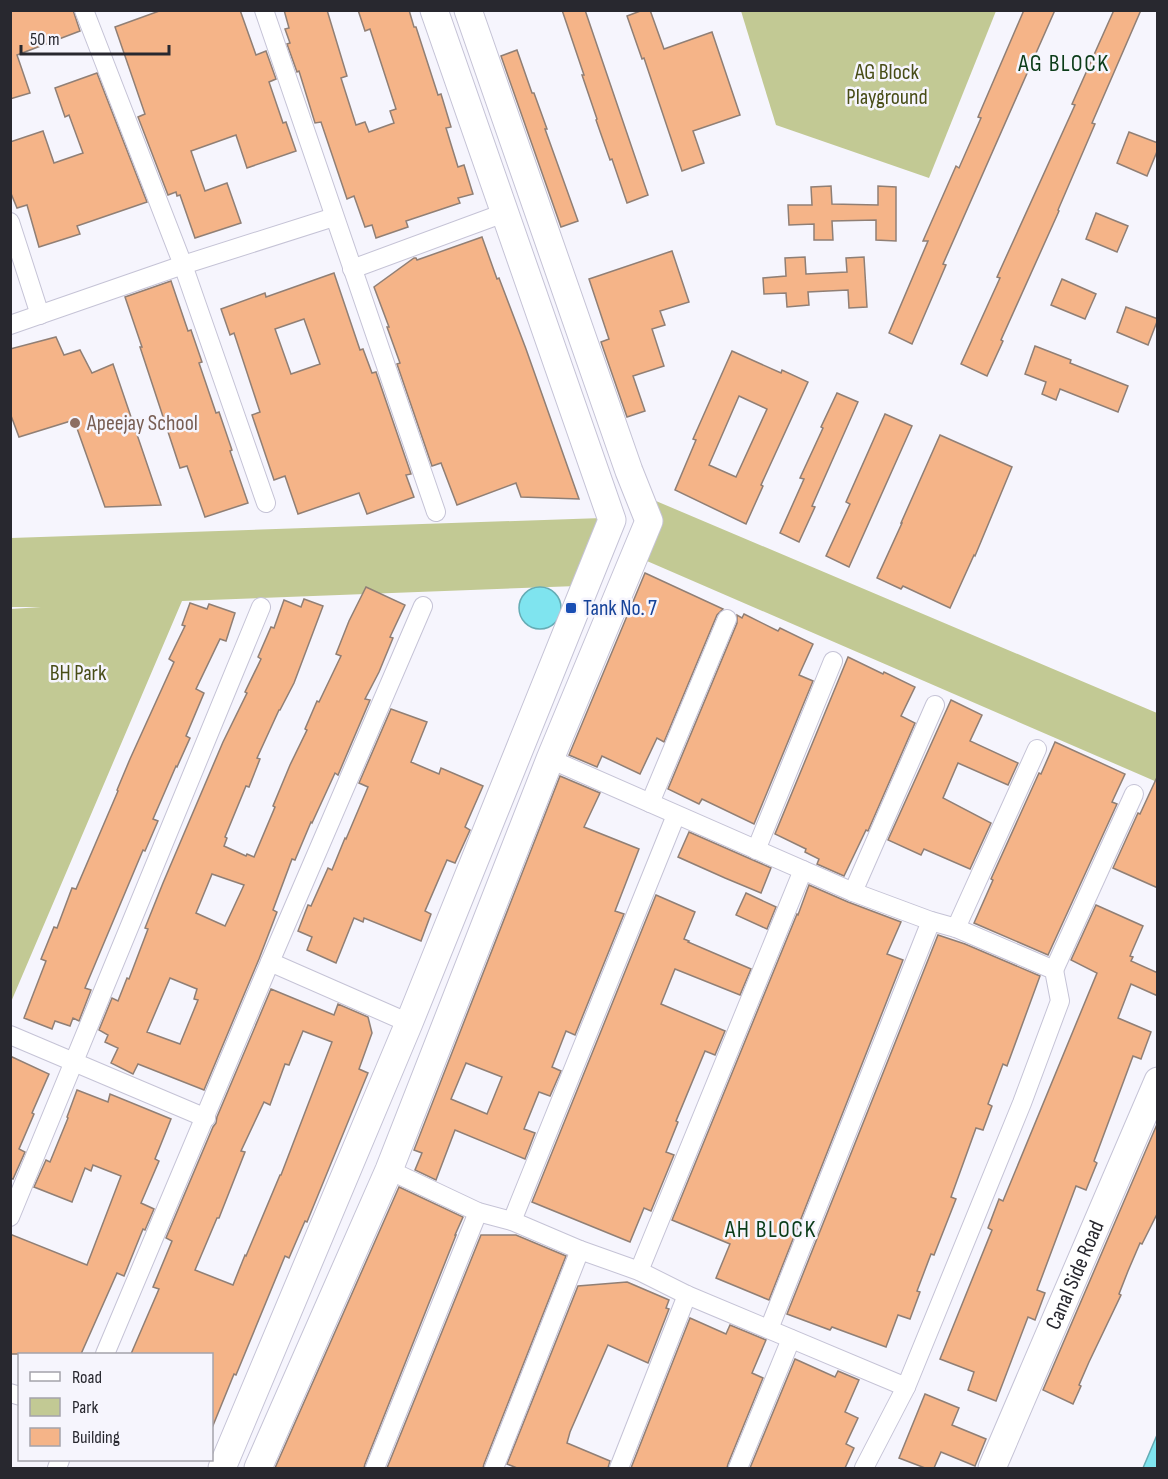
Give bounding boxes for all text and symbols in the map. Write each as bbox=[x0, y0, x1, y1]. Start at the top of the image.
scale bar bbox=[21, 18, 170, 56]
text: 50 m bbox=[30, 29, 60, 50]
district label: AG BLOCK bbox=[1017, 49, 1110, 78]
park label: AG Block Playground bbox=[846, 59, 928, 111]
place label: Apeejay School bbox=[86, 410, 198, 437]
marker: Apeejay School bbox=[68, 416, 82, 430]
place label: Tank No. 7 bbox=[583, 595, 657, 622]
marker: Tank No. 7 bbox=[564, 601, 578, 615]
park label: BH Park bbox=[50, 660, 107, 687]
district label: AH BLOCK bbox=[724, 1215, 817, 1244]
street label: Canal Side Road bbox=[1040, 1216, 1110, 1334]
legend bbox=[18, 1353, 213, 1461]
text: Road bbox=[72, 1367, 102, 1388]
text: Park bbox=[72, 1397, 98, 1418]
text: Building bbox=[72, 1427, 120, 1448]

